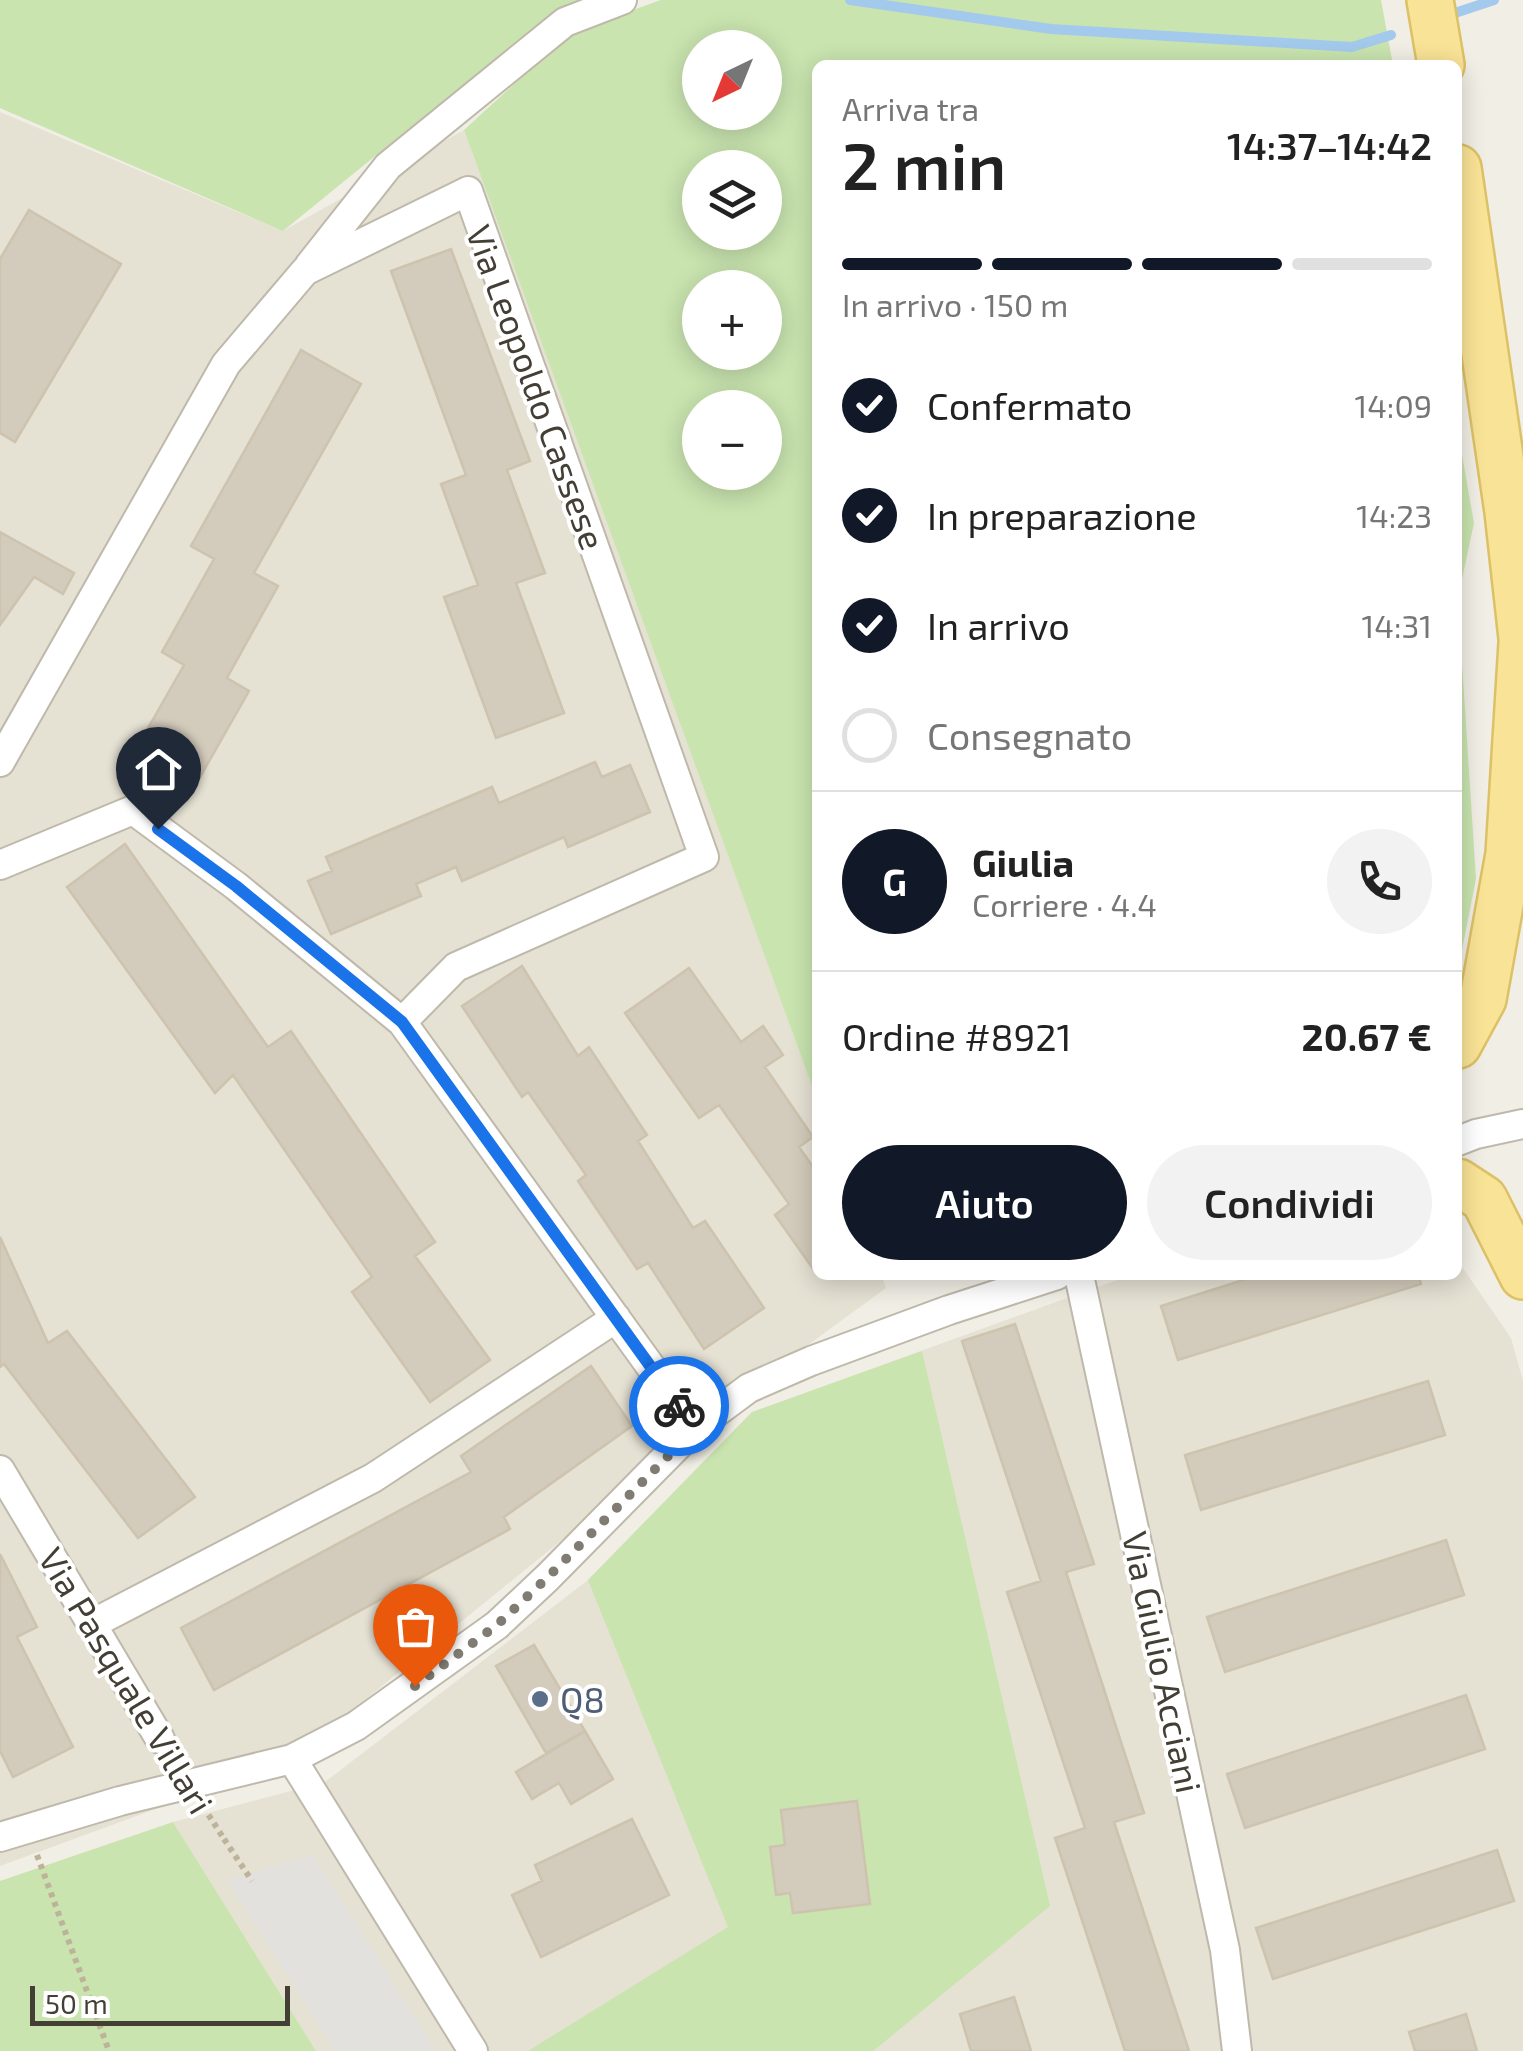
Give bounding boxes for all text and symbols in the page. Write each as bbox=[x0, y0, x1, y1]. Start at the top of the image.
north arrow bbox=[682, 30, 782, 130]
map controls bbox=[682, 30, 782, 490]
text: Arriva tra bbox=[842, 89, 979, 127]
text: 14:37–14:42 bbox=[1227, 122, 1432, 168]
text: 2 min bbox=[842, 125, 1006, 203]
button: layers bbox=[682, 150, 782, 250]
street label: Via Leopoldo Cassese bbox=[459, 219, 615, 555]
button: + bbox=[682, 270, 782, 370]
text: In arrivo · 150 m bbox=[842, 285, 1068, 323]
icon: check bbox=[842, 378, 897, 433]
text: Confermato bbox=[927, 382, 1132, 428]
text: 14:09 bbox=[1354, 386, 1432, 424]
button: − bbox=[682, 390, 782, 490]
icon: check bbox=[842, 488, 897, 543]
text: In preparazione bbox=[927, 492, 1197, 538]
text: 14:23 bbox=[1356, 496, 1432, 534]
icon: check bbox=[842, 598, 897, 653]
text: In arrivo bbox=[927, 602, 1070, 648]
text: 14:31 bbox=[1362, 606, 1432, 644]
text: Consegnato bbox=[927, 712, 1132, 758]
pin bbox=[116, 727, 201, 830]
icon: home bbox=[131, 742, 186, 797]
button: phone bbox=[1327, 829, 1432, 934]
text: Giulia bbox=[972, 839, 1074, 885]
text: G bbox=[882, 858, 907, 904]
text: Corriere · 4.4 bbox=[972, 885, 1157, 923]
text: Ordine #8921 bbox=[842, 1013, 1072, 1059]
text: 20.67 € bbox=[1302, 1013, 1432, 1059]
button: Aiuto bbox=[842, 1145, 1127, 1260]
button: Condividi bbox=[1147, 1145, 1432, 1260]
courier bbox=[629, 1356, 729, 1456]
icon: bike bbox=[652, 1379, 707, 1434]
street label: Via Giulio Acciani bbox=[1115, 1527, 1211, 1797]
street label: Via Pasquale Villari bbox=[31, 1540, 223, 1820]
pin bbox=[373, 1584, 458, 1687]
icon: bag bbox=[388, 1599, 443, 1654]
place label: Q8 bbox=[560, 1678, 605, 1720]
marker: Q8 bbox=[529, 1688, 551, 1710]
scale bar bbox=[30, 1981, 290, 2026]
text: 50 m bbox=[45, 1986, 108, 2020]

